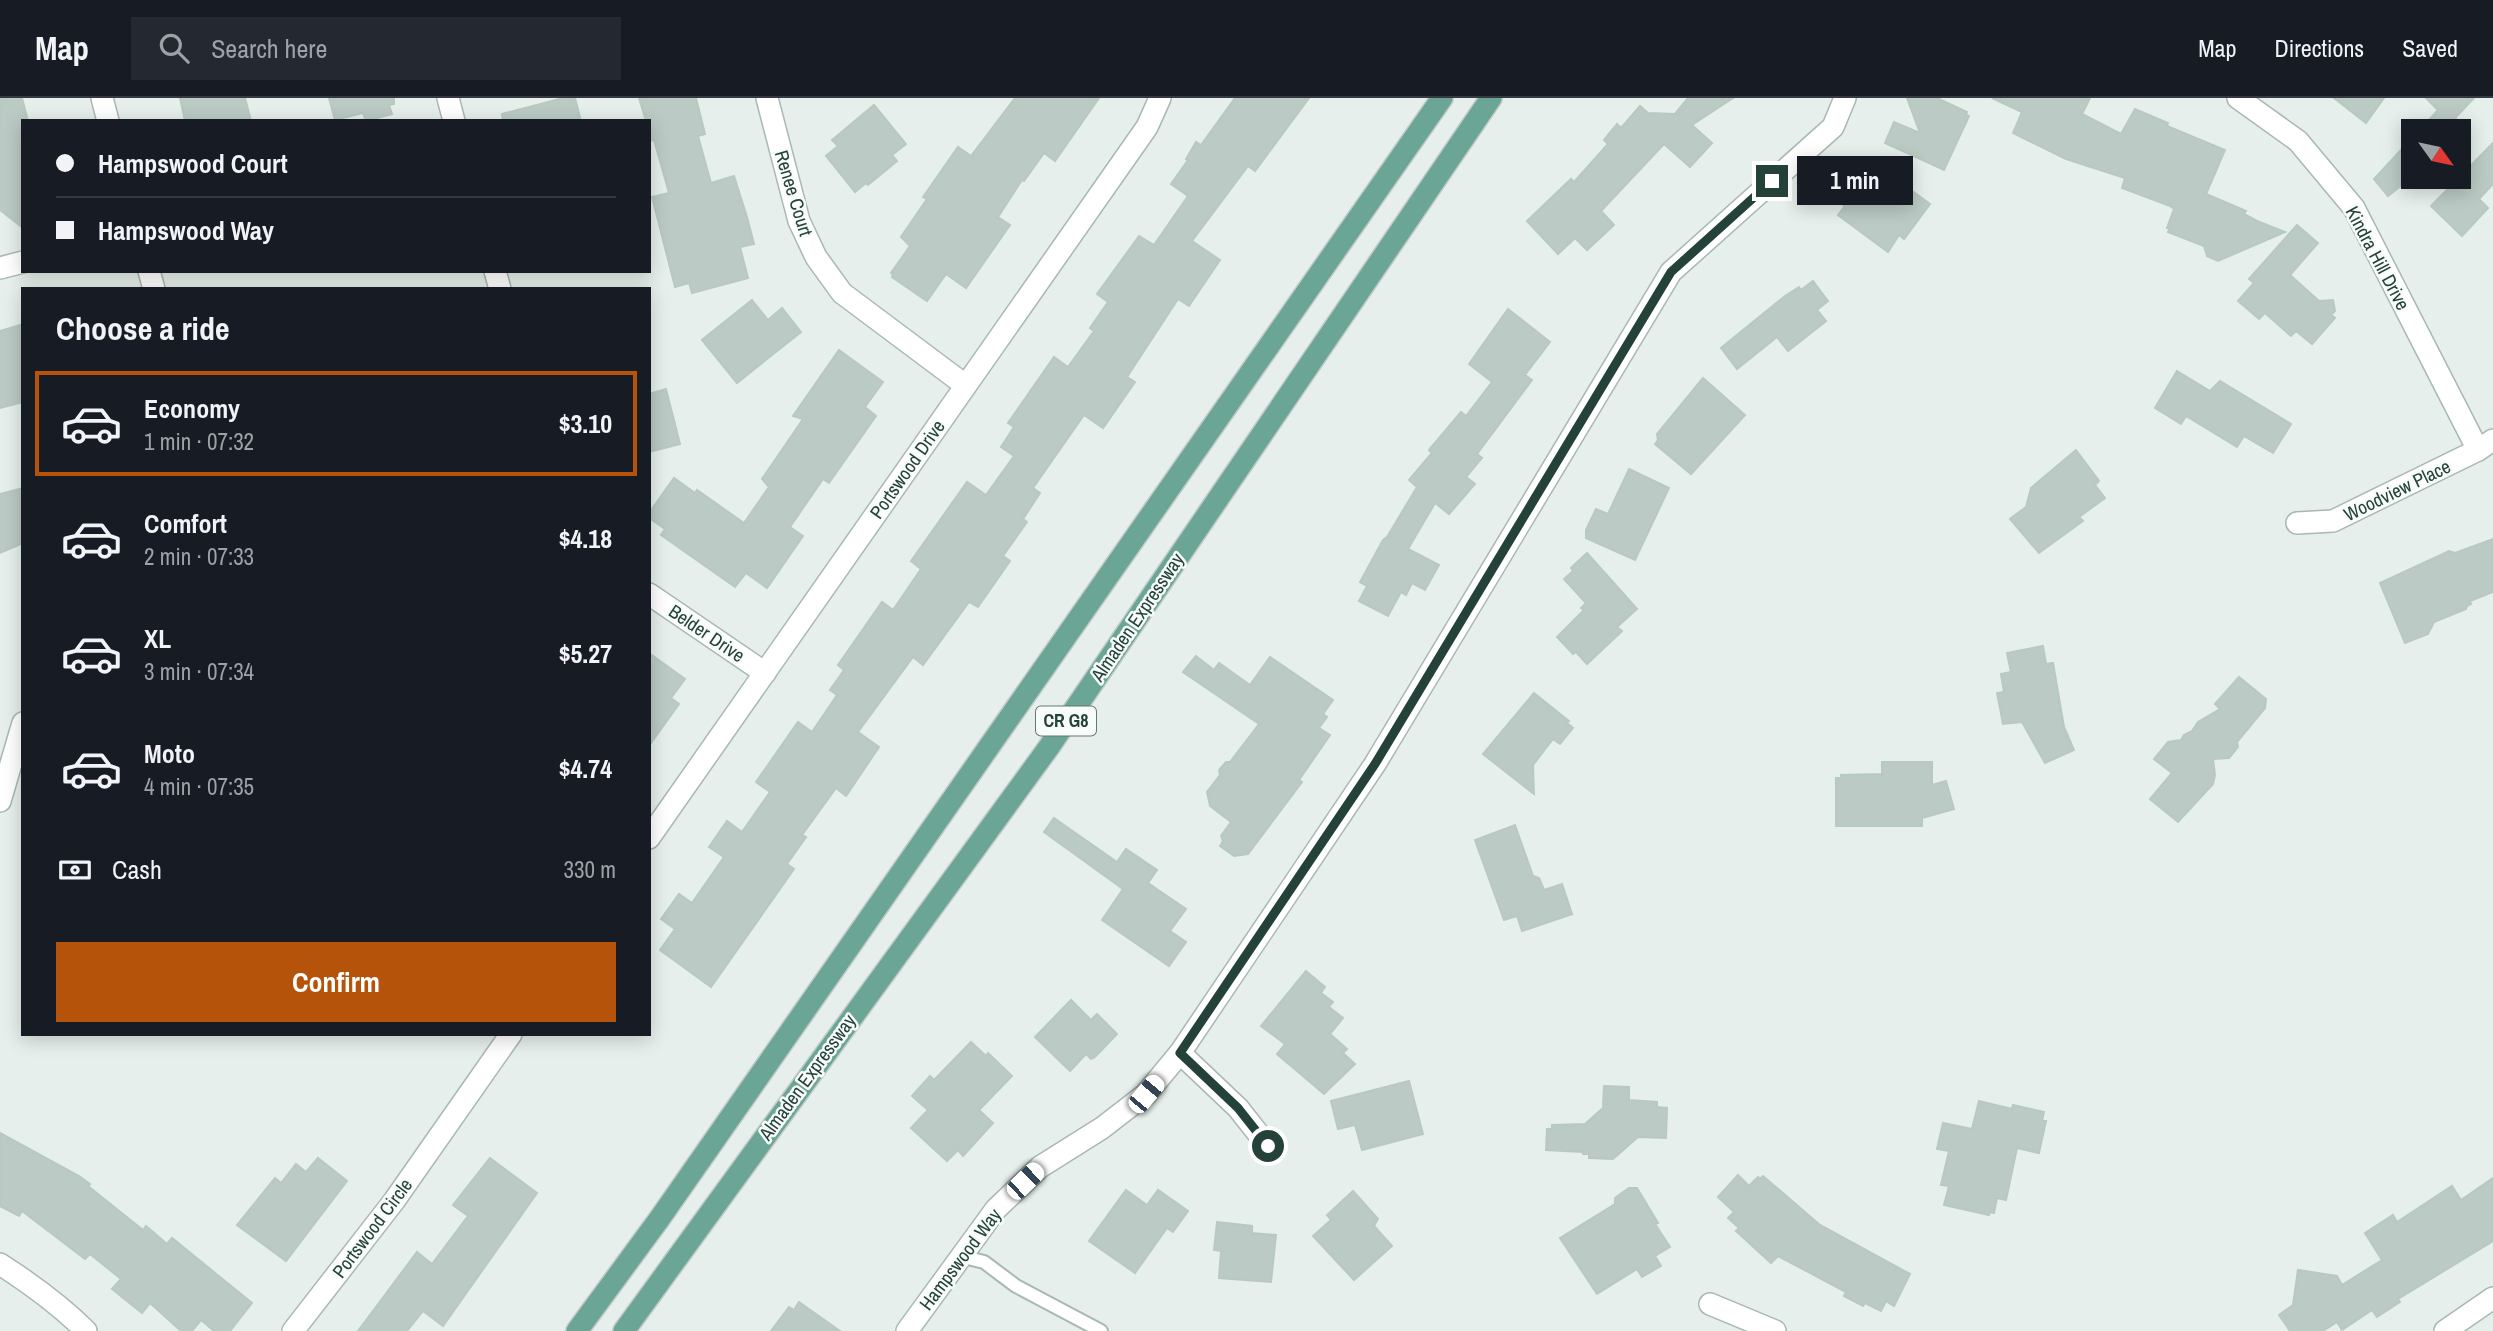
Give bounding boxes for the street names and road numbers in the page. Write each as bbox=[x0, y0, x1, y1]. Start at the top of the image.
street label: Renee Court bbox=[769, 147, 820, 240]
street label: Kindra Hill Drive bbox=[2340, 201, 2416, 315]
street label: Portswood Drive bbox=[863, 414, 951, 524]
street label: Woodview Place bbox=[2339, 453, 2455, 527]
street label: Almaden Expressway bbox=[1084, 547, 1190, 687]
street label: Belder Drive bbox=[664, 598, 750, 668]
road number: CR G8 bbox=[1036, 706, 1096, 736]
street label: Almaden Expressway bbox=[752, 1009, 862, 1146]
street label: Portswood Circle bbox=[326, 1173, 418, 1283]
street label: Hampswood Way bbox=[913, 1202, 1007, 1315]

